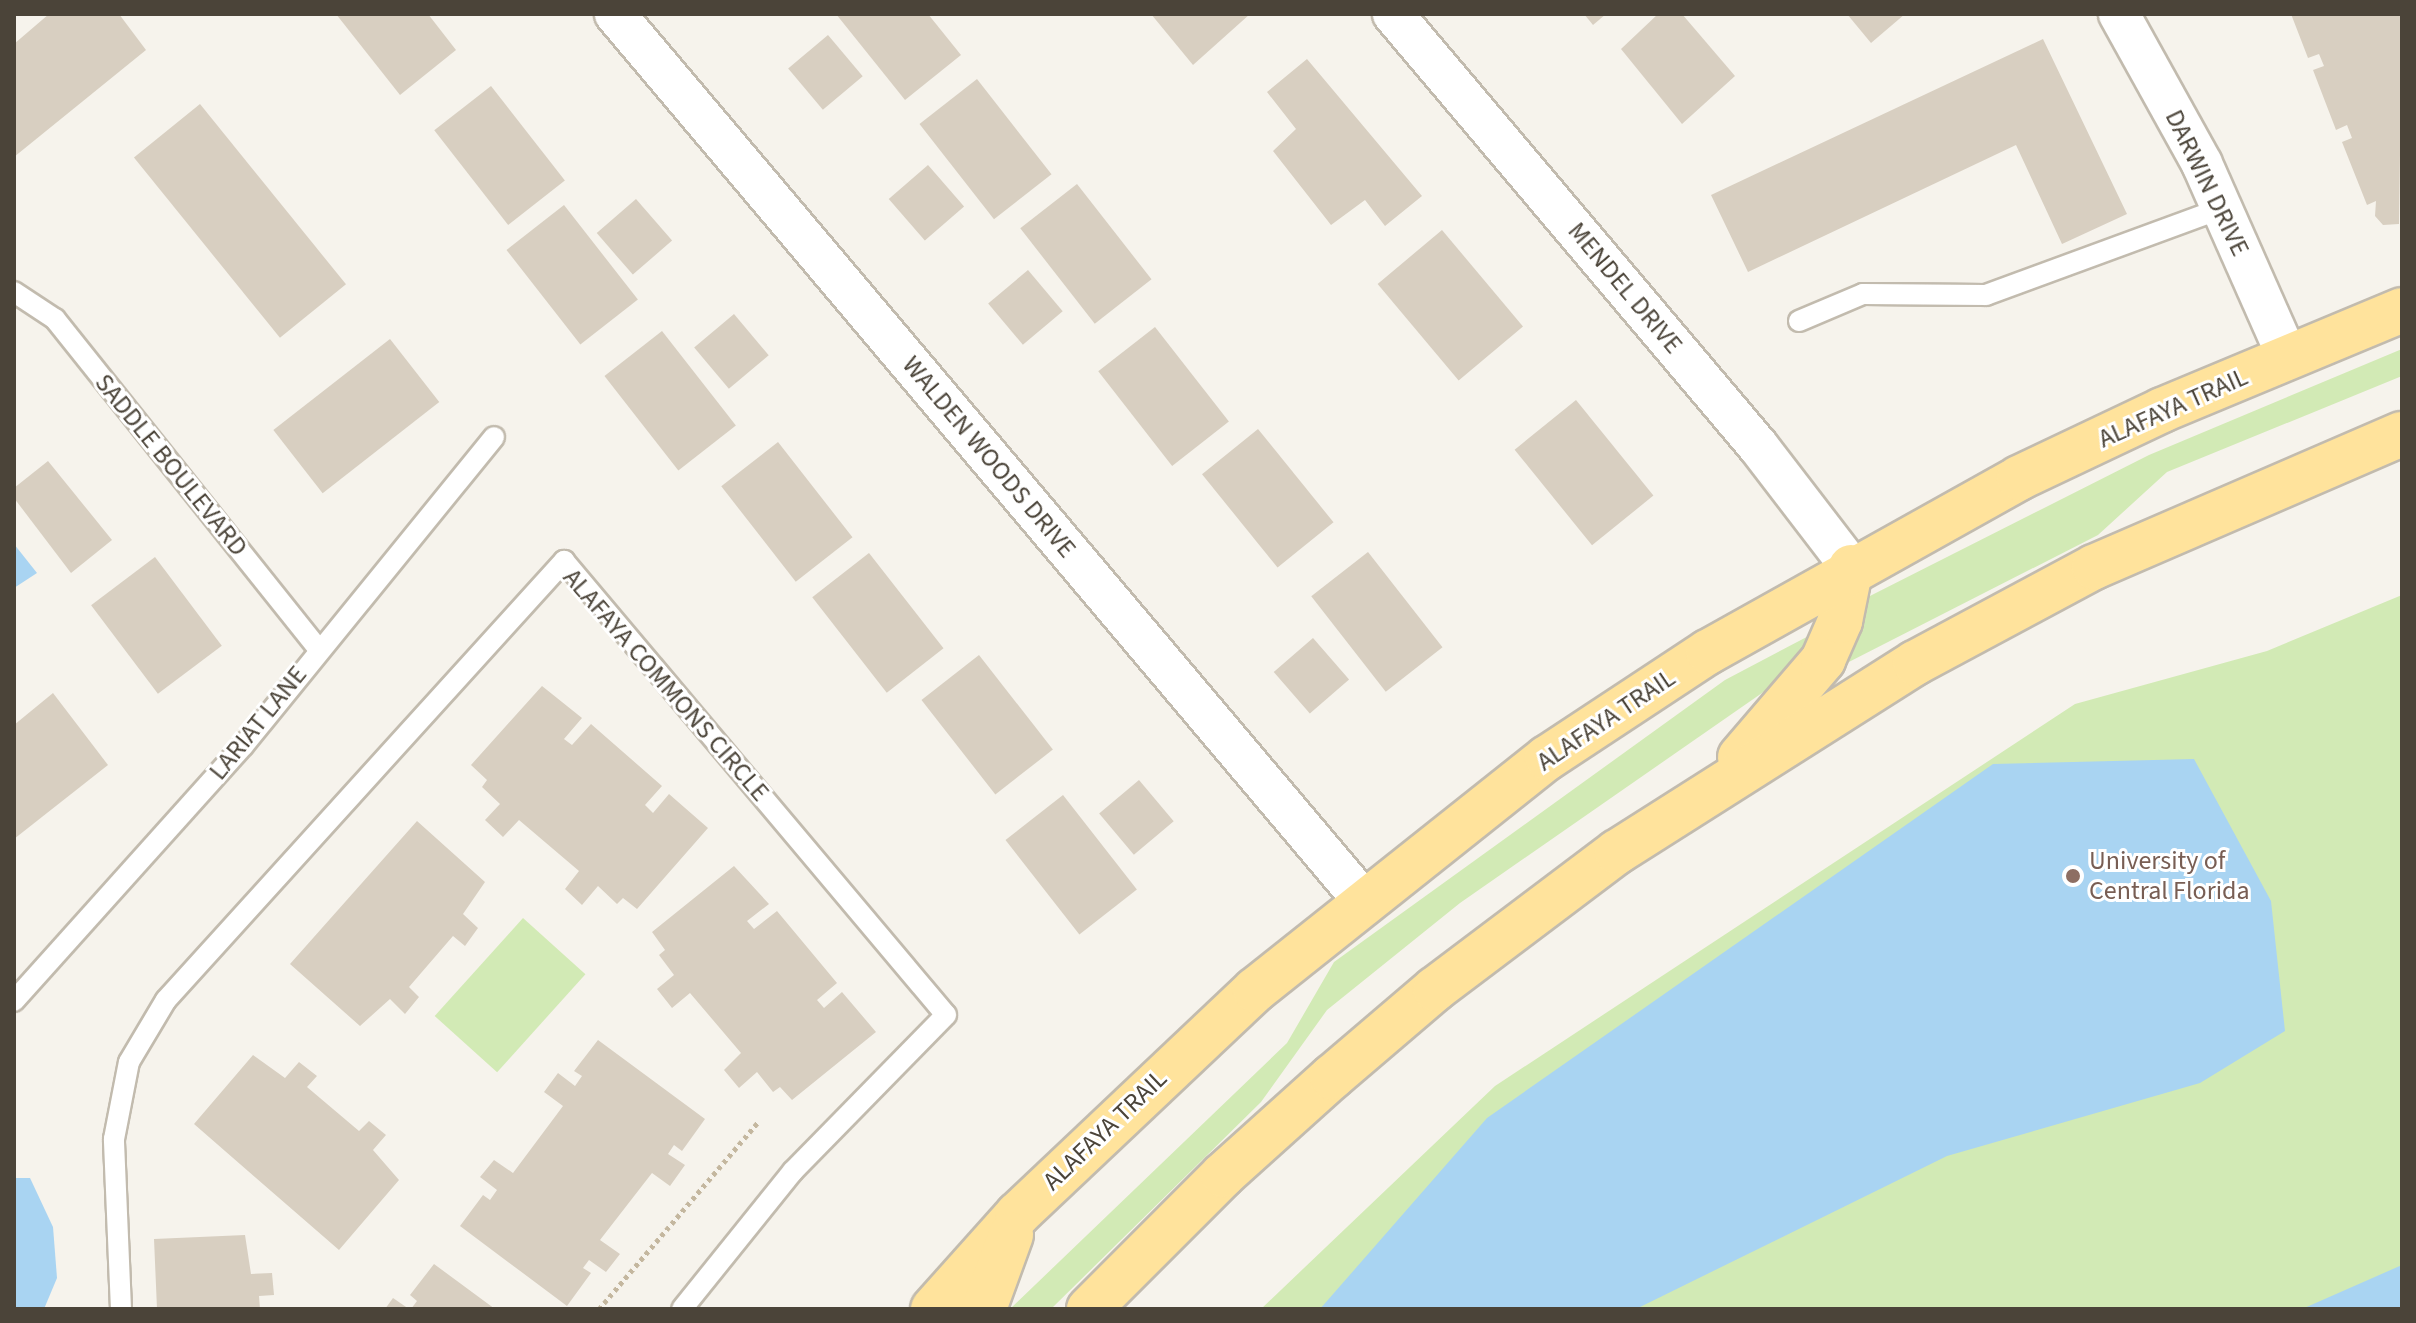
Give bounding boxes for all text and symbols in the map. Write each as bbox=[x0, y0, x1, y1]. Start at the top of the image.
street label: DARWIN DRIVE bbox=[2158, 105, 2256, 261]
street label: MENDEL DRIVE bbox=[1561, 216, 1689, 360]
street label: WALDEN WOODS DRIVE bbox=[896, 350, 1082, 564]
street label: ALAFAYA TRAIL bbox=[2094, 361, 2252, 455]
street label: SADDLE BOULEVARD bbox=[88, 368, 254, 562]
street label: ALAFAYA COMMONS CIRCLE bbox=[557, 562, 775, 808]
street label: LARIAT LANE bbox=[203, 660, 313, 786]
street label: ALAFAYA TRAIL bbox=[1531, 662, 1681, 778]
place label: University of Central Florida bbox=[2089, 845, 2250, 906]
marker: University of Central Florida bbox=[2064, 867, 2082, 885]
street label: ALAFAYA TRAIL bbox=[1037, 1063, 1173, 1197]

